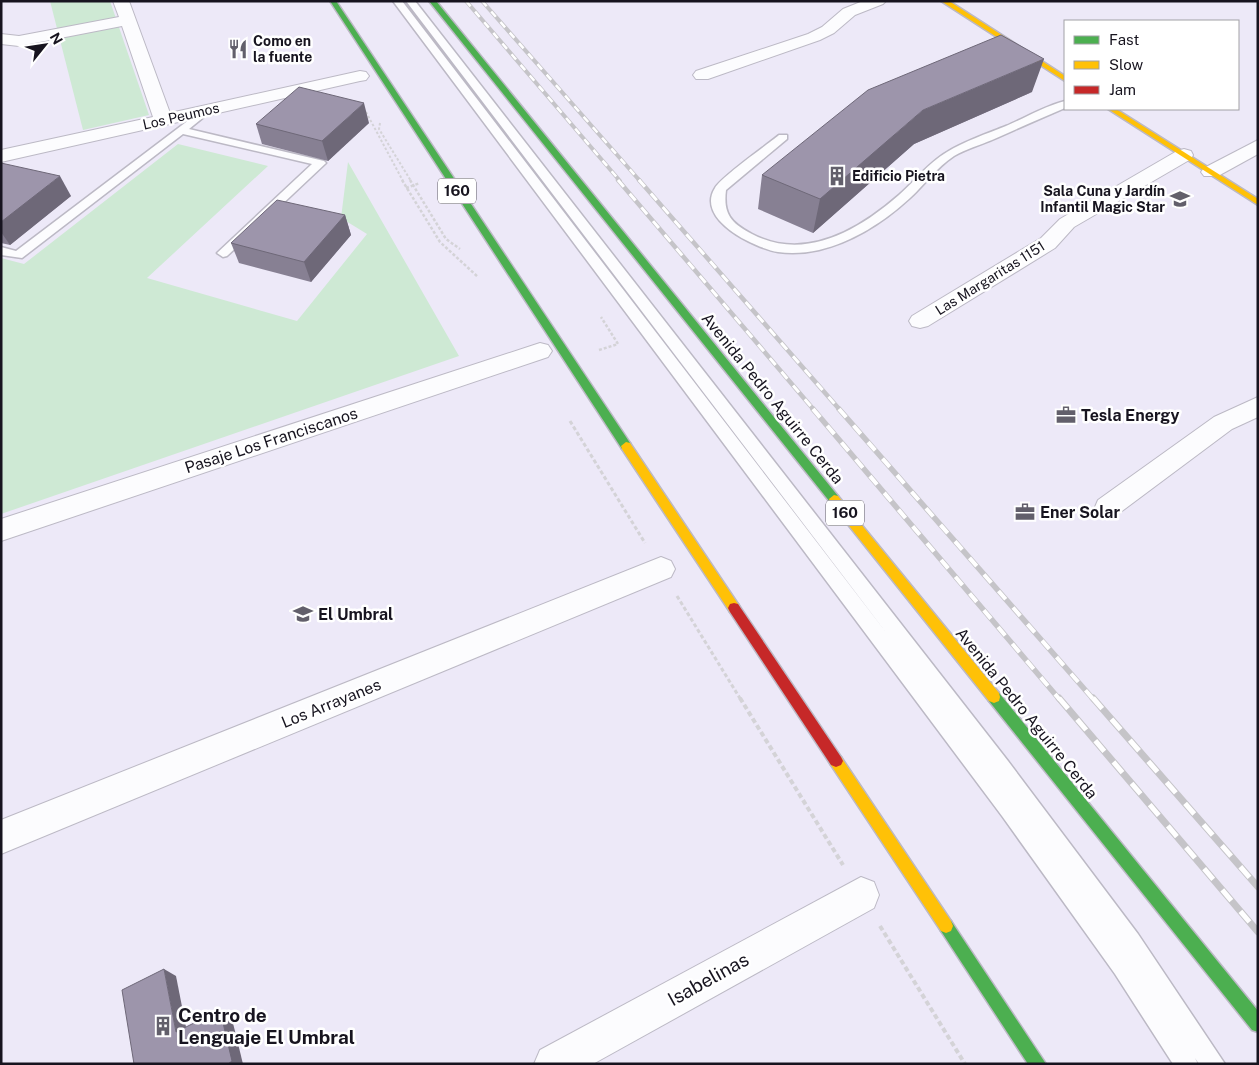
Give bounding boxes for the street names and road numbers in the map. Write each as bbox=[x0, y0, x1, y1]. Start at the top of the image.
street label: Los Peumos bbox=[141, 99, 221, 133]
road number: 160 bbox=[438, 178, 476, 204]
street label: Las Margaritas 1151 bbox=[932, 238, 1048, 318]
street label: Avenida Pedro Aguirre Cerda bbox=[698, 309, 848, 488]
street label: Pasaje Los Franciscanos bbox=[182, 404, 360, 477]
road number: 160 bbox=[826, 500, 864, 526]
street label: Avenida Pedro Aguirre Cerda bbox=[952, 624, 1102, 803]
street label: Los Arrayanes bbox=[279, 675, 384, 732]
street label: Isabelinas bbox=[664, 948, 752, 1010]

